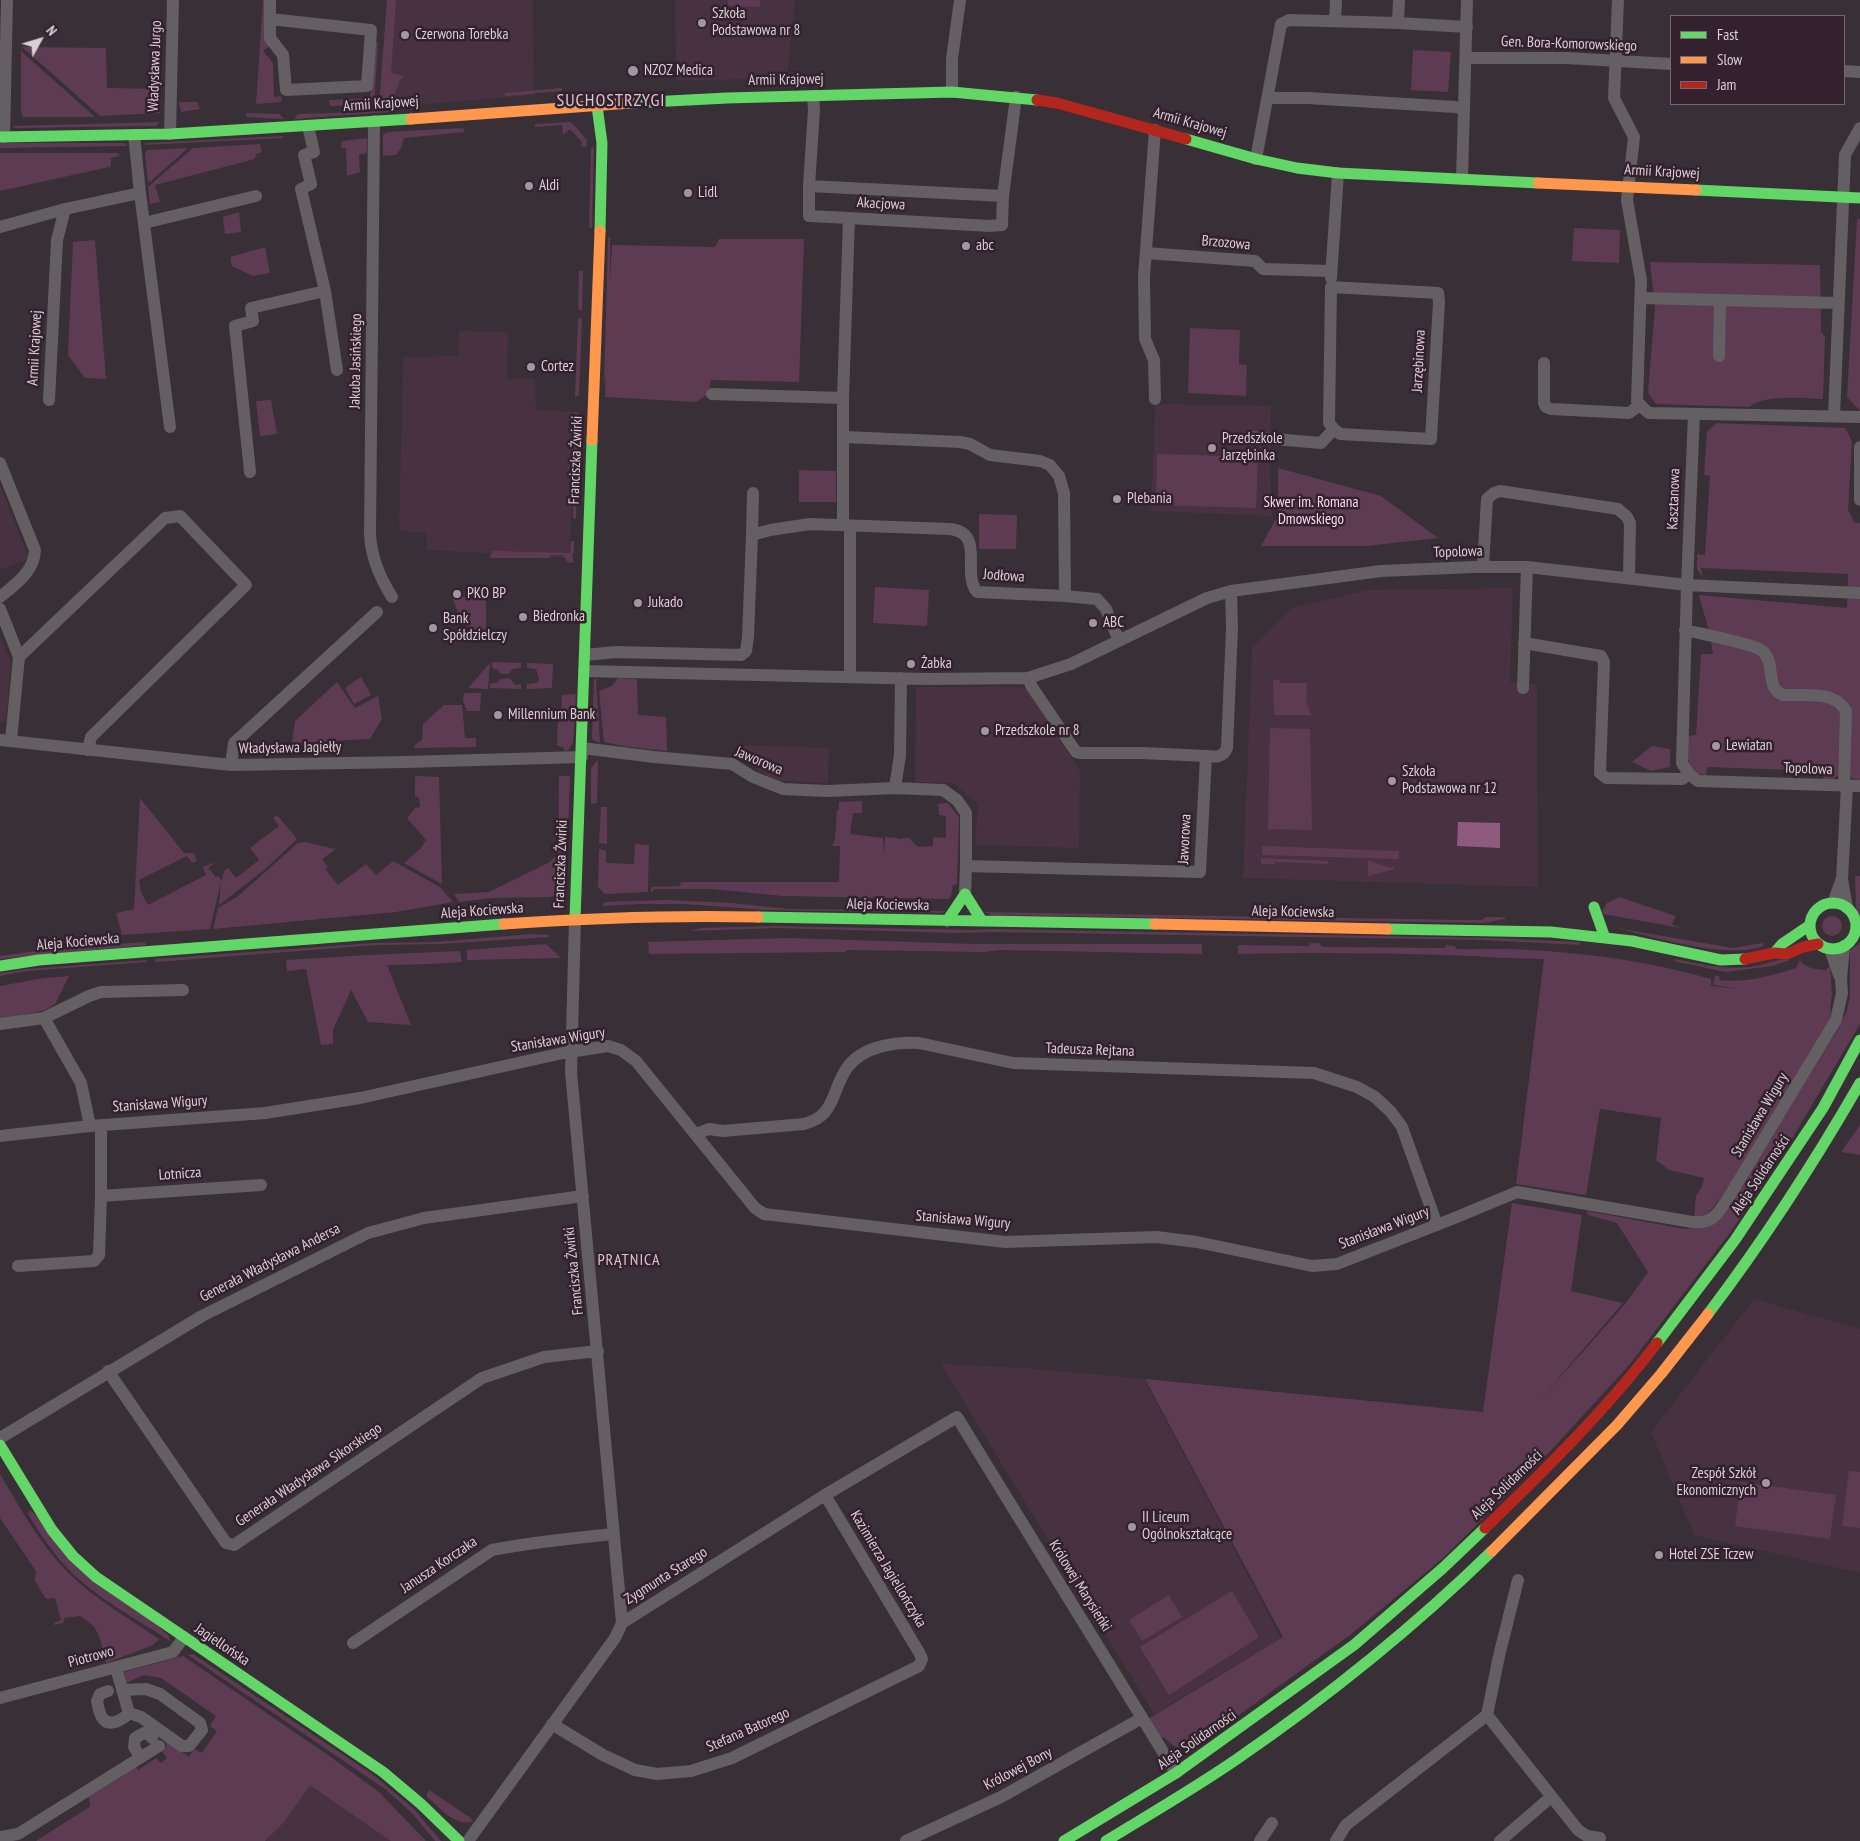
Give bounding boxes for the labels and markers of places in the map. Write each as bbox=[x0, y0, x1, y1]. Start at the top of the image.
place label: Szkoła Podstawowa nr 8 bbox=[712, 5, 800, 40]
marker: Szkoła Podstawowa nr 8 bbox=[696, 17, 708, 29]
place label: Czerwona Torebka bbox=[415, 26, 508, 44]
marker: Czerwona Torebka bbox=[399, 29, 411, 41]
place label: NZOZ Medica bbox=[644, 62, 713, 80]
marker: NZOZ Medica bbox=[626, 64, 640, 78]
place label: Aldi bbox=[539, 177, 559, 195]
marker: Aldi bbox=[523, 180, 535, 192]
place label: Lidl bbox=[698, 184, 717, 202]
marker: Lidl bbox=[682, 187, 694, 199]
place label: abc bbox=[976, 237, 994, 255]
marker: abc bbox=[960, 240, 972, 252]
place label: Cortez bbox=[541, 358, 574, 376]
marker: Cortez bbox=[525, 361, 537, 373]
place label: Przedszkole Jarzębinka bbox=[1222, 430, 1283, 465]
marker: Przedszkole Jarzębinka bbox=[1206, 442, 1218, 454]
place label: Plebania bbox=[1127, 490, 1172, 508]
marker: Plebania bbox=[1111, 493, 1123, 505]
place label: PKO BP bbox=[467, 585, 506, 603]
marker: PKO BP bbox=[451, 588, 463, 600]
place label: Jukado bbox=[648, 594, 683, 612]
marker: Jukado bbox=[632, 597, 644, 609]
place label: Biedronka bbox=[533, 608, 585, 626]
place label: Bank Spółdzielczy bbox=[443, 610, 507, 645]
marker: Biedronka bbox=[517, 611, 529, 623]
place label: ABC bbox=[1103, 614, 1124, 632]
marker: ABC bbox=[1087, 617, 1099, 629]
marker: Bank Spółdzielczy bbox=[427, 622, 439, 634]
place label: Żabka bbox=[921, 655, 952, 673]
marker: Żabka bbox=[905, 658, 917, 670]
place label: Millennium Bank bbox=[508, 706, 595, 724]
marker: Millennium Bank bbox=[492, 709, 504, 721]
place label: Przedszkole nr 8 bbox=[995, 722, 1079, 740]
marker: Przedszkole nr 8 bbox=[979, 725, 991, 737]
place label: Lewiatan bbox=[1726, 737, 1772, 755]
marker: Lewiatan bbox=[1710, 740, 1722, 752]
place label: Szkoła Podstawowa nr 12 bbox=[1402, 763, 1497, 798]
marker: Szkoła Podstawowa nr 12 bbox=[1386, 775, 1398, 787]
place label: Zespół Szkół Ekonomicznych bbox=[1677, 1465, 1756, 1500]
marker: Zespół Szkół Ekonomicznych bbox=[1760, 1477, 1772, 1489]
place label: II Liceum Ogólnokształcące bbox=[1142, 1509, 1232, 1544]
marker: II Liceum Ogólnokształcące bbox=[1126, 1521, 1138, 1533]
place label: Hotel ZSE Tczew bbox=[1669, 1546, 1753, 1564]
marker: Hotel ZSE Tczew bbox=[1653, 1549, 1665, 1561]

